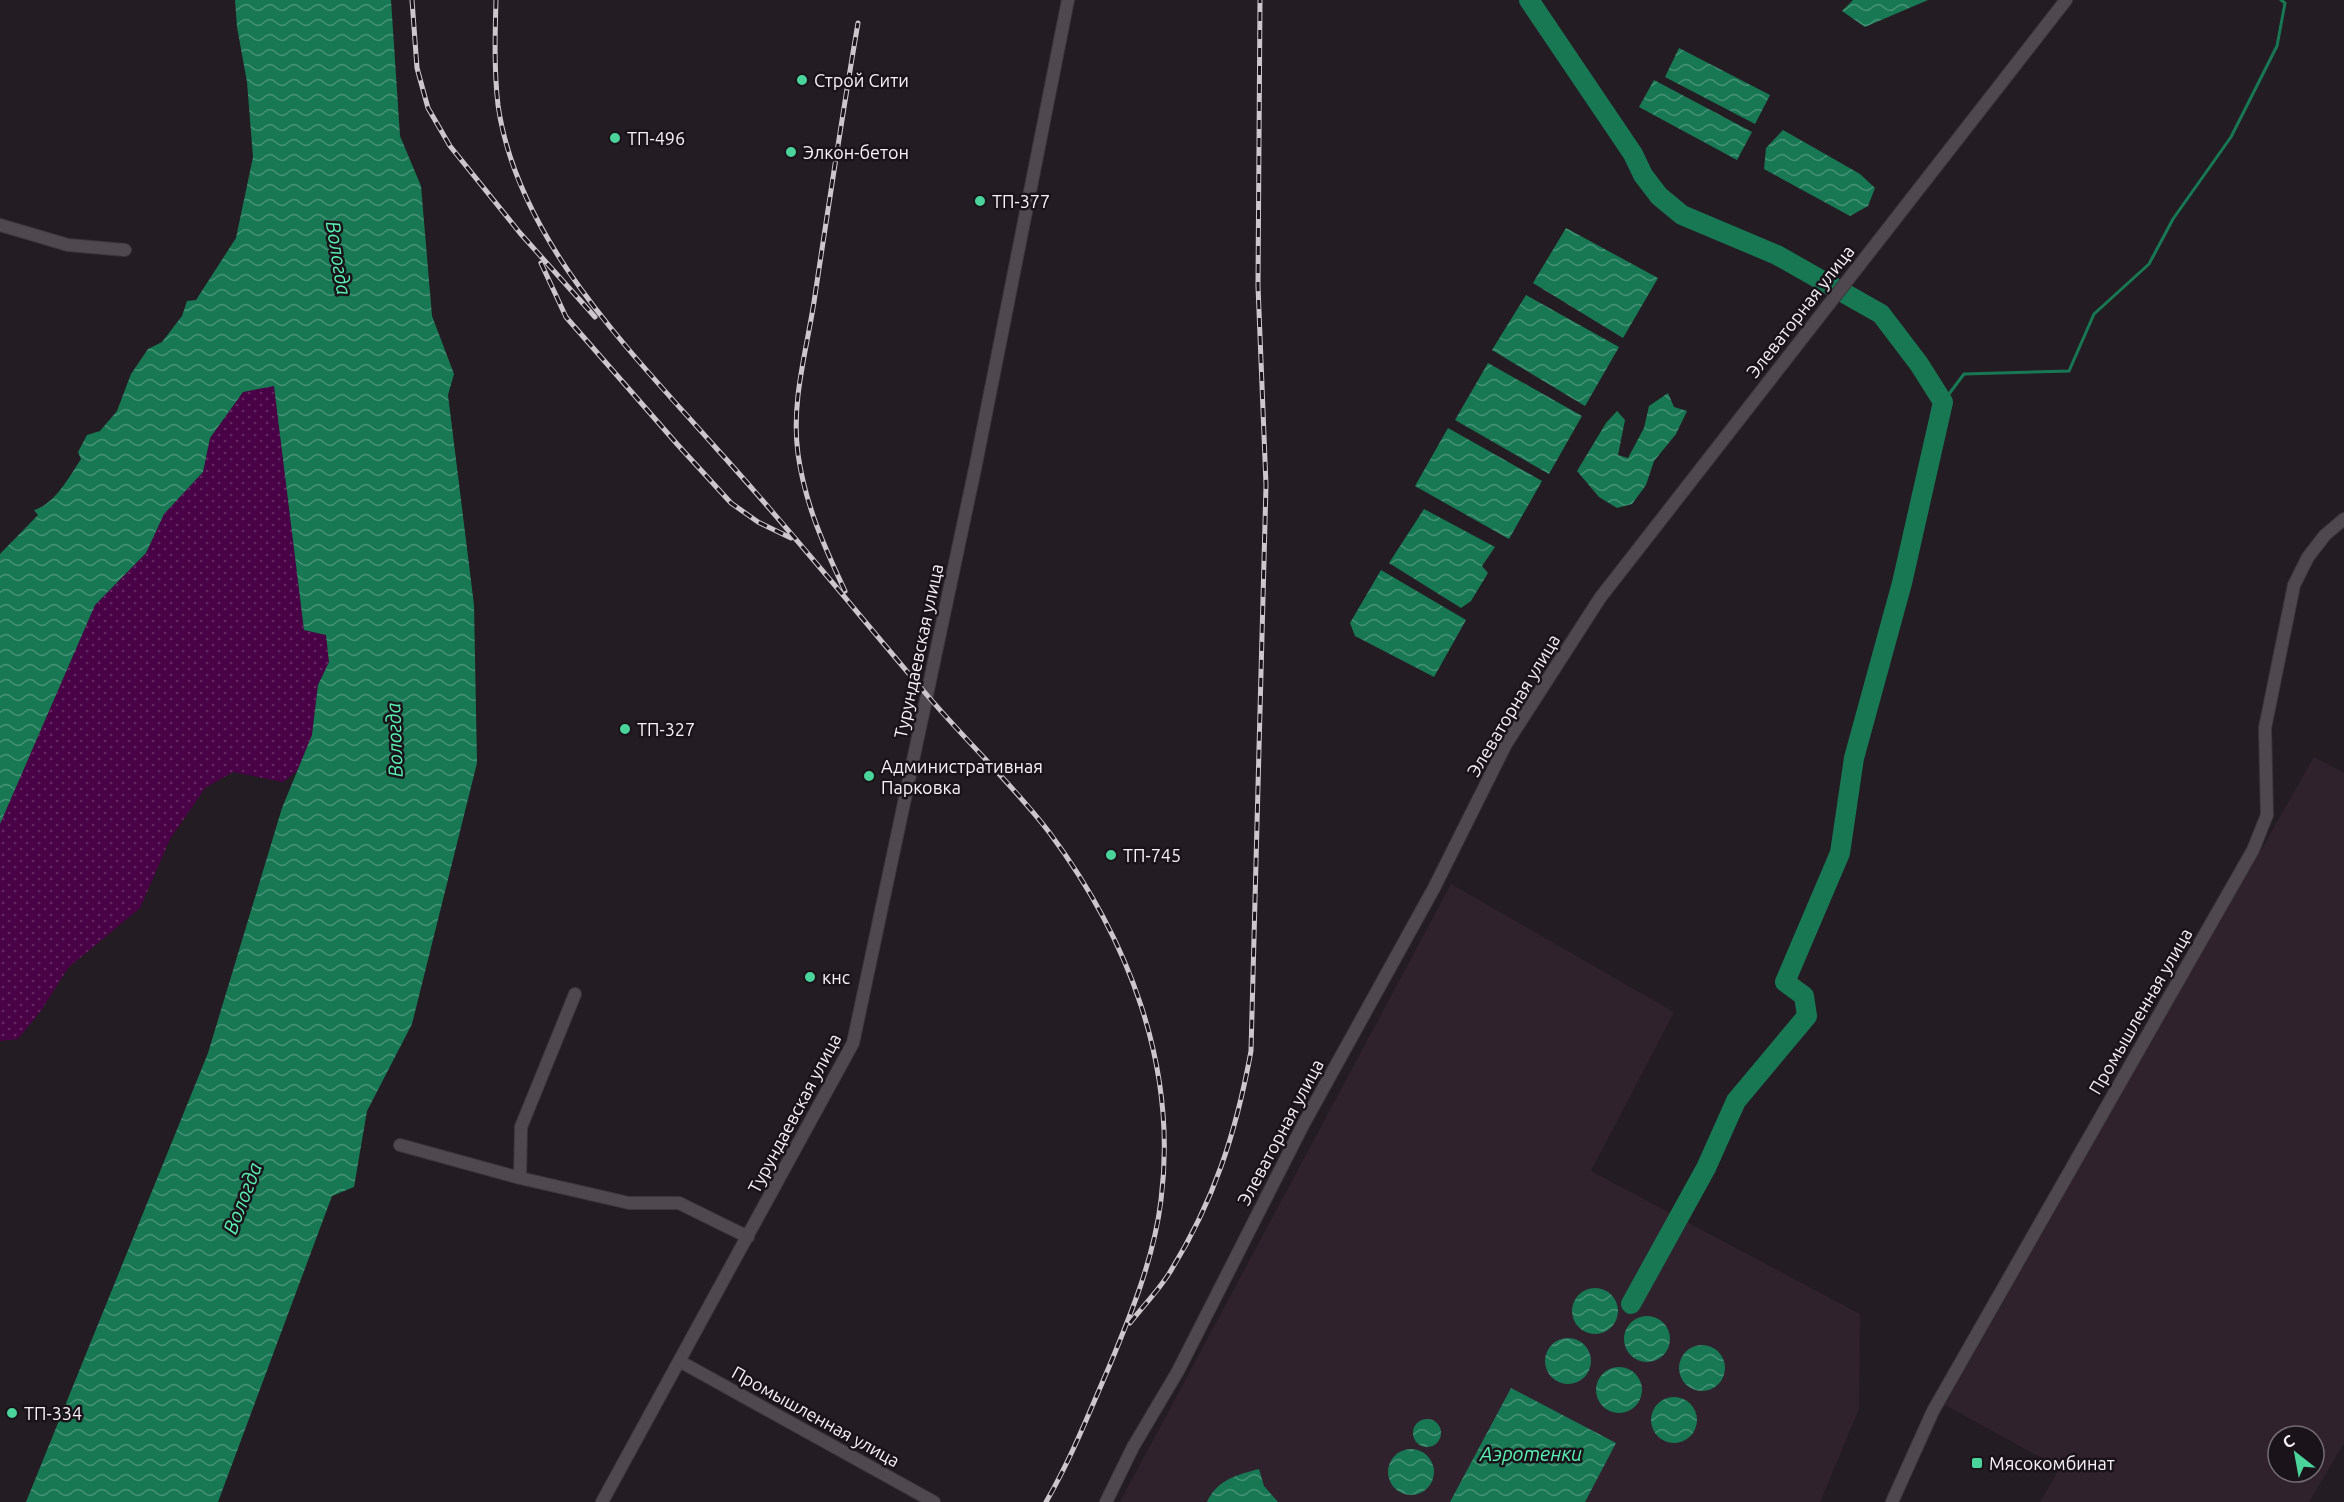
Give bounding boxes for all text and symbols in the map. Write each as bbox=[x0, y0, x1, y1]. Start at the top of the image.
place label: Строй Сити bbox=[814, 70, 909, 90]
marker: Строй Сити bbox=[795, 73, 809, 87]
place label: ТП-496 bbox=[627, 128, 685, 148]
marker: ТП-496 bbox=[608, 131, 622, 145]
place label: Элкон-бетон bbox=[803, 142, 909, 162]
marker: Элкон-бетон bbox=[784, 145, 798, 159]
place label: ТП-377 bbox=[992, 191, 1050, 211]
marker: ТП-377 bbox=[973, 194, 987, 208]
water label: Вологда bbox=[322, 219, 356, 297]
street label: Элеваторная улица bbox=[1742, 241, 1858, 381]
street label: Турундаевская улица bbox=[890, 562, 946, 740]
street label: Элеваторная улица bbox=[1463, 630, 1563, 780]
water label: Вологда bbox=[381, 702, 407, 778]
place label: ТП-327 bbox=[637, 719, 695, 739]
marker: ТП-327 bbox=[618, 722, 632, 736]
place label: Административная Парковка bbox=[881, 756, 1043, 797]
marker: Административная Парковка bbox=[862, 769, 876, 783]
place label: ТП-745 bbox=[1123, 845, 1181, 865]
marker: ТП-745 bbox=[1104, 848, 1118, 862]
street label: Промышленная улица bbox=[2084, 924, 2196, 1098]
place label: кнс bbox=[822, 967, 850, 987]
marker: кнс bbox=[803, 970, 817, 984]
street label: Турундаевская улица bbox=[743, 1030, 845, 1196]
street label: Элеваторная улица bbox=[1233, 1056, 1327, 1208]
water label: Вологда bbox=[218, 1159, 266, 1237]
street label: Промышленная улица bbox=[729, 1362, 903, 1470]
place label: ТП-334 bbox=[24, 1403, 82, 1423]
marker: ТП-334 bbox=[5, 1406, 19, 1420]
north arrow bbox=[2266, 1424, 2326, 1484]
text: С bbox=[2279, 1431, 2297, 1451]
water label: Аэротенки bbox=[1479, 1442, 1582, 1465]
place label: Мясокомбинат bbox=[1989, 1453, 2115, 1473]
marker: Мясокомбинат bbox=[1970, 1456, 1984, 1470]

